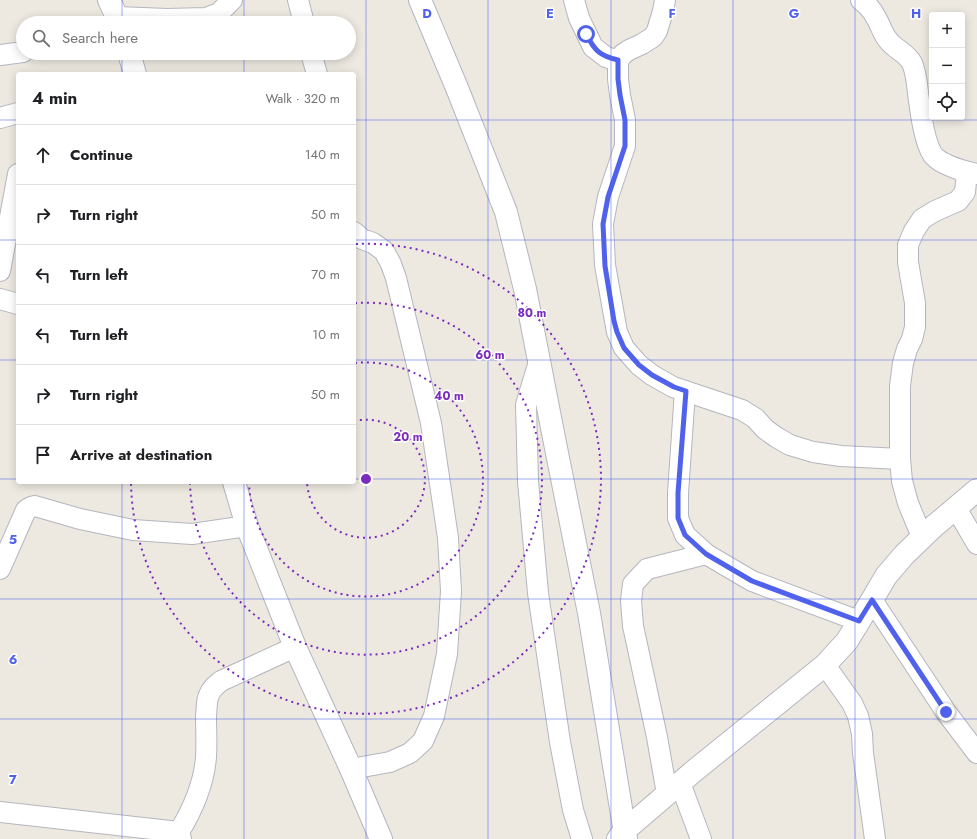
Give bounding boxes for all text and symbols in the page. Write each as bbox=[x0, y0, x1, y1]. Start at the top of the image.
text: D bbox=[422, 4, 432, 23]
text: E bbox=[546, 4, 554, 23]
text: F bbox=[668, 4, 676, 23]
text: G bbox=[789, 4, 800, 23]
text: H bbox=[911, 4, 921, 23]
map controls bbox=[929, 12, 965, 120]
button: + bbox=[929, 12, 965, 48]
search box bbox=[16, 16, 356, 60]
route start bbox=[577, 25, 595, 43]
icon: search bbox=[30, 27, 52, 49]
text: Search here bbox=[62, 27, 138, 49]
button: − bbox=[929, 48, 965, 84]
button: locate bbox=[929, 84, 965, 120]
text: 4 min bbox=[32, 86, 77, 110]
text: Walk · 320 m bbox=[265, 89, 340, 108]
icon: ahead bbox=[32, 144, 54, 166]
text: Continue bbox=[70, 144, 133, 166]
text: 140 m bbox=[305, 145, 340, 164]
icon: right bbox=[32, 204, 54, 226]
text: Turn right bbox=[70, 204, 138, 226]
text: 50 m bbox=[311, 205, 340, 224]
icon: left bbox=[32, 264, 54, 286]
text: Turn left bbox=[70, 264, 128, 286]
text: 70 m bbox=[311, 265, 340, 284]
text: 80 m bbox=[518, 304, 547, 322]
icon: left bbox=[32, 324, 54, 346]
text: Turn left bbox=[70, 324, 128, 346]
text: 10 m bbox=[312, 325, 340, 344]
text: 60 m bbox=[475, 346, 505, 364]
icon: right bbox=[32, 384, 54, 406]
text: Turn right bbox=[70, 384, 138, 406]
text: 50 m bbox=[311, 385, 340, 404]
text: 40 m bbox=[434, 387, 464, 405]
text: 20 m bbox=[393, 428, 423, 446]
icon: arrive bbox=[32, 444, 54, 466]
text: Arrive at destination bbox=[70, 444, 212, 466]
centre of rings bbox=[359, 472, 373, 486]
text: 5 bbox=[9, 530, 17, 549]
text: 6 bbox=[9, 650, 18, 669]
route end bbox=[937, 703, 955, 721]
text: 7 bbox=[9, 770, 17, 789]

